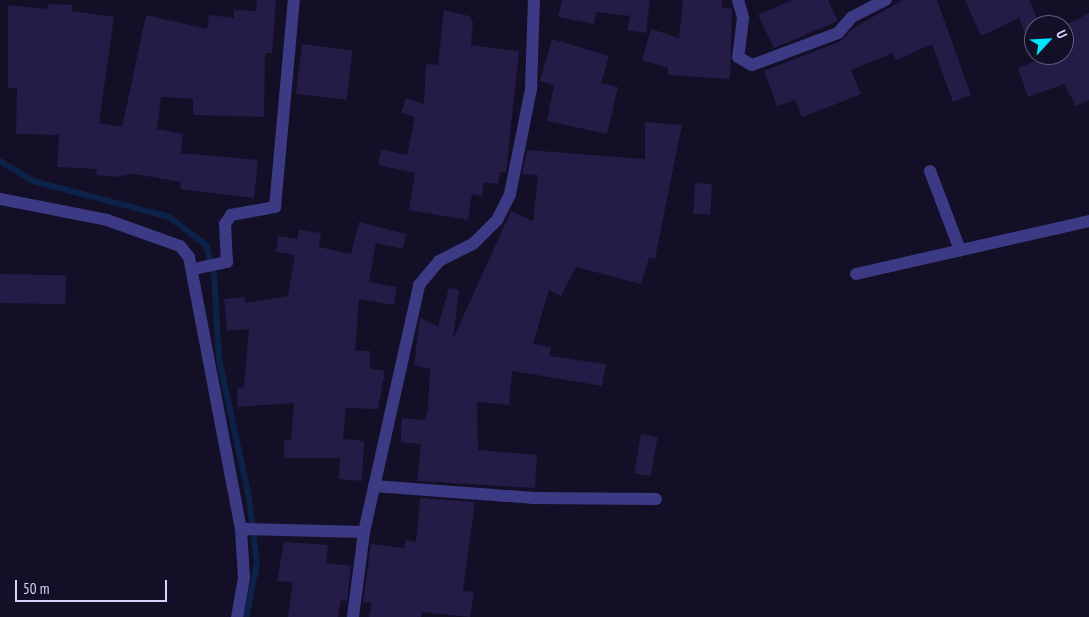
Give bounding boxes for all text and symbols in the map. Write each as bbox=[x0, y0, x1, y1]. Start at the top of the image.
north arrow bbox=[1024, 15, 1074, 65]
text: U bbox=[1052, 27, 1071, 41]
scale bar bbox=[18, 570, 170, 602]
text: 50 m bbox=[23, 579, 49, 598]

